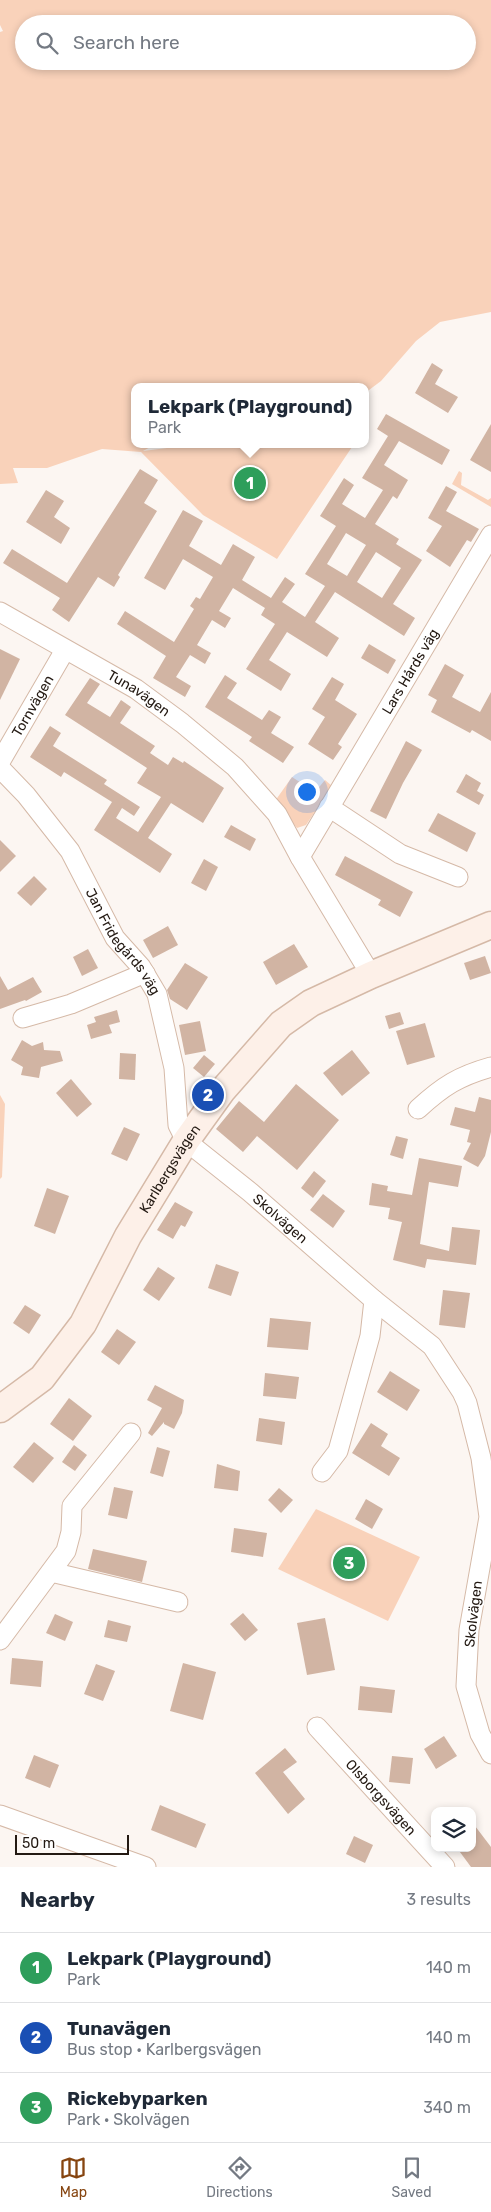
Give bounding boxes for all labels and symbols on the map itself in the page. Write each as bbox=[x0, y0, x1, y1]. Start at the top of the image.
pin: 1 bbox=[234, 464, 266, 502]
street label: Lars Hårds väg bbox=[379, 626, 443, 717]
street label: Tunavägen bbox=[105, 667, 173, 720]
street label: Tornvägen bbox=[9, 672, 58, 740]
your location bbox=[294, 779, 320, 805]
street label: Jan Fridegårds väg bbox=[82, 885, 164, 998]
pin: 2 bbox=[192, 1076, 224, 1114]
street label: Karlbergsvägen bbox=[136, 1121, 204, 1216]
street label: Skolvägen bbox=[249, 1190, 311, 1247]
pin: 3 bbox=[333, 1544, 365, 1582]
street label: Skolvägen bbox=[461, 1580, 486, 1648]
street label: Olsborgsvägen bbox=[342, 1756, 420, 1839]
scale bar bbox=[15, 1832, 129, 1855]

